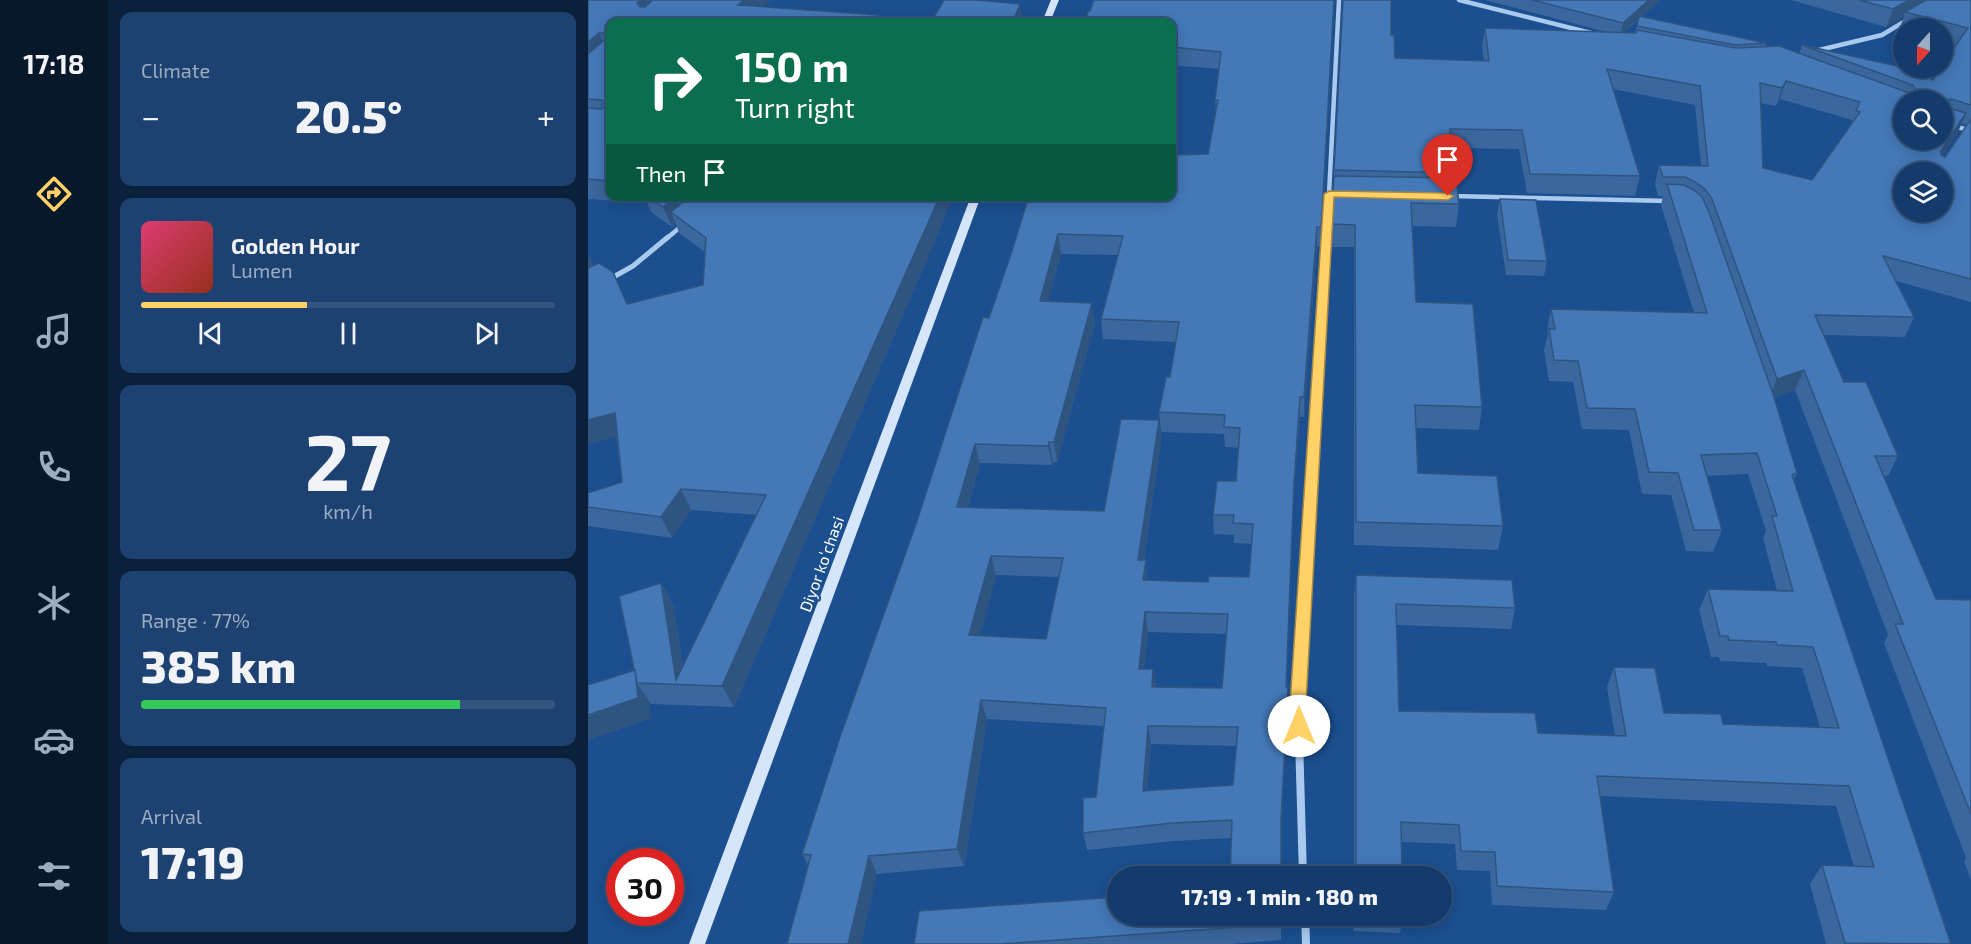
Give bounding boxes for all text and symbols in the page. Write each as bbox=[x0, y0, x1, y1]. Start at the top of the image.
north arrow bbox=[1893, 18, 1953, 78]
map controls bbox=[1893, 18, 1953, 222]
text: 150 m bbox=[735, 40, 849, 90]
icon: right bbox=[636, 42, 714, 120]
text: 17:18 bbox=[23, 47, 85, 79]
text: Climate bbox=[141, 58, 210, 82]
text: 20.5° bbox=[295, 88, 402, 142]
button: search bbox=[1893, 90, 1953, 150]
text: Turn right bbox=[735, 91, 855, 123]
text: − bbox=[141, 96, 160, 136]
text: + bbox=[537, 96, 555, 136]
pin bbox=[1422, 134, 1473, 196]
icon: arrive bbox=[1431, 143, 1464, 176]
icon: arrive bbox=[698, 156, 731, 189]
text: Then bbox=[636, 160, 686, 186]
button: layers bbox=[1893, 162, 1953, 222]
icon: directions bbox=[33, 173, 75, 215]
text: Golden Hour bbox=[231, 232, 360, 258]
text: Lumen bbox=[231, 258, 293, 282]
icon: music bbox=[33, 310, 75, 352]
icon: previous bbox=[194, 317, 227, 350]
icon: pause bbox=[332, 317, 365, 350]
icon: next bbox=[470, 317, 503, 350]
text: 27 bbox=[305, 413, 391, 507]
icon: phone bbox=[33, 446, 75, 488]
text: km/h bbox=[323, 499, 373, 523]
street label: Diyor koʻchasi bbox=[795, 514, 847, 614]
icon: climate bbox=[33, 582, 75, 624]
text: Range · 77% bbox=[141, 608, 250, 632]
text: 385 km bbox=[141, 638, 296, 692]
position arrow bbox=[1267, 694, 1331, 758]
icon: car bbox=[33, 719, 75, 761]
text: Arrival bbox=[141, 804, 202, 828]
text: 17:19 bbox=[141, 834, 245, 888]
speed limit sign: 30 bbox=[606, 848, 684, 926]
icon: filters bbox=[33, 855, 75, 897]
text: 17:19 · 1 min · 180 m bbox=[1181, 883, 1378, 909]

